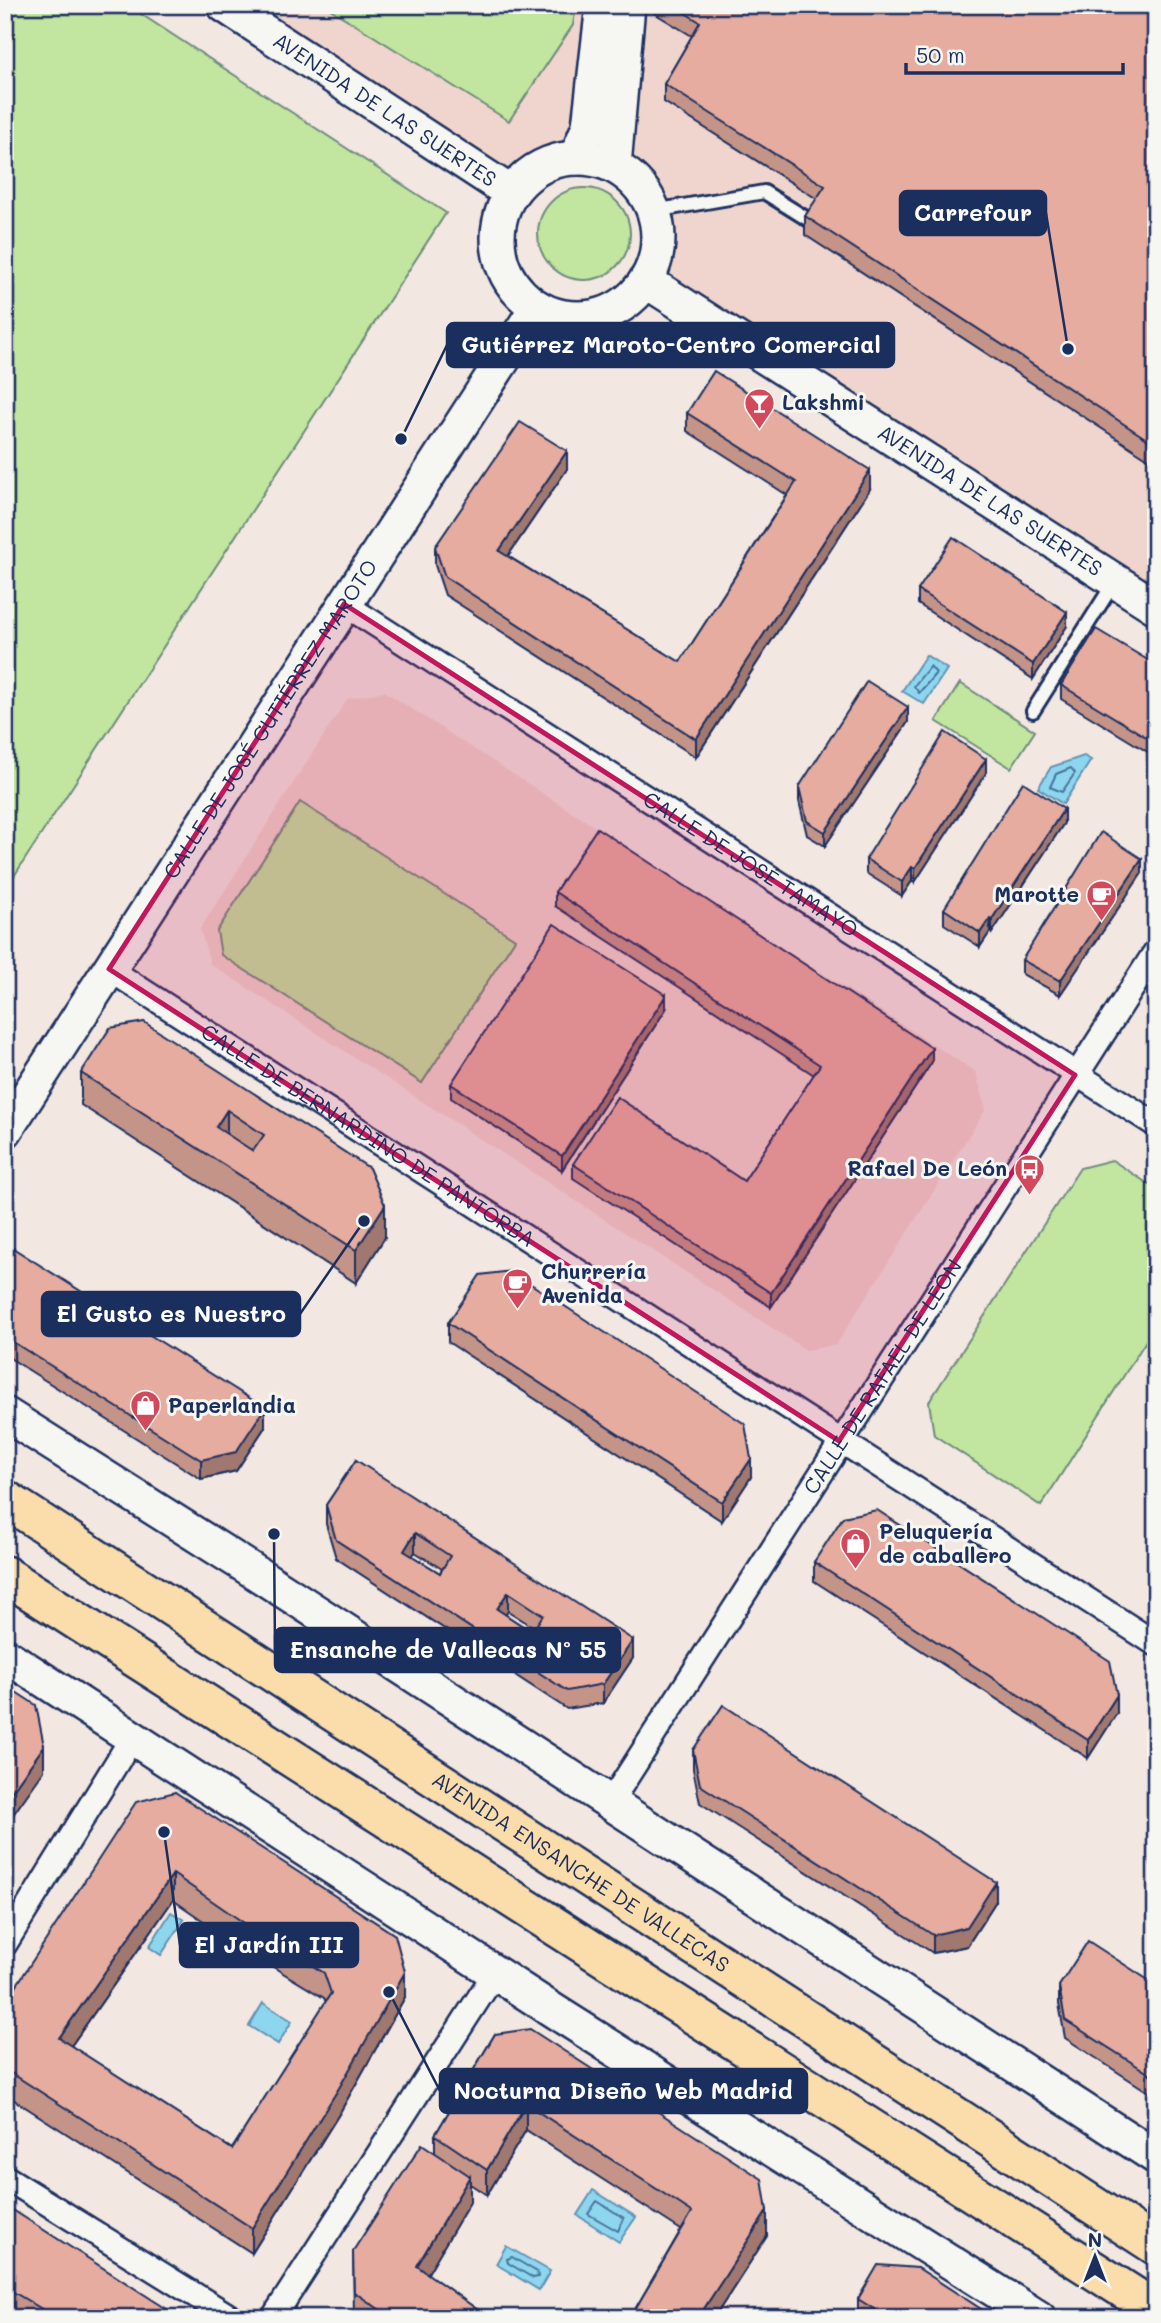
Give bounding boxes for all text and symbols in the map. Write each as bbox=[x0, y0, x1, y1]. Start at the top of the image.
street label: AVENIDA DE LAS SUERTES bbox=[269, 26, 502, 192]
scale bar bbox=[906, 32, 1122, 76]
text: 50 m bbox=[916, 41, 965, 68]
callout: Carrefour bbox=[900, 191, 1046, 235]
text: Carrefour bbox=[914, 197, 1032, 227]
callout: Gutiérrez Maroto-Centro Comercial bbox=[447, 323, 894, 367]
text: Gutiérrez Maroto-Centro Comercial bbox=[461, 329, 881, 359]
bar icon: Lakshmi bbox=[742, 386, 776, 430]
place label: Lakshmi bbox=[782, 388, 865, 415]
street label: AVENIDA DE LAS SUERTES bbox=[873, 418, 1108, 581]
street label: CALLE DE JOSÉ GUTIÉRREZ MAROTO bbox=[157, 554, 382, 883]
street label: CALLE DE JOSÉ TAMAYO bbox=[639, 785, 864, 943]
cafe icon: Marotte bbox=[1085, 878, 1119, 922]
place label: Marotte bbox=[994, 880, 1079, 907]
street label: CALLE DE BERNARDINO DE PANTORBA bbox=[197, 1017, 541, 1252]
bus stop icon: Rafael De León bbox=[1013, 1152, 1047, 1196]
place label: Rafael De León bbox=[847, 1154, 1007, 1181]
street label: CALLE DE RAFAEL DE LEÓN bbox=[797, 1254, 967, 1499]
place label: Churrería Avenida bbox=[541, 1257, 647, 1308]
cafe icon: Churrería Avenida bbox=[501, 1267, 535, 1311]
callout: El Gusto es Nuestro bbox=[42, 1292, 300, 1336]
text: El Gusto es Nuestro bbox=[56, 1298, 286, 1328]
shop icon: Paperlandia bbox=[128, 1389, 162, 1433]
place label: Paperlandia bbox=[168, 1391, 296, 1418]
place label: Peluquería de caballero bbox=[879, 1517, 1012, 1568]
shop icon: Peluquería de caballero bbox=[839, 1527, 873, 1571]
callout: Ensanche de Vallecas Nº 55 bbox=[275, 1628, 620, 1672]
text: Ensanche de Vallecas Nº 55 bbox=[290, 1634, 606, 1664]
street label: AVENIDA ENSANCHE DE VALLECAS bbox=[427, 1765, 735, 1978]
callout: El Jardín III bbox=[180, 1923, 358, 1967]
text: El Jardín III bbox=[194, 1929, 344, 1959]
callout: Nocturna Diseño Web Madrid bbox=[440, 2069, 807, 2113]
text: Nocturna Diseño Web Madrid bbox=[454, 2075, 792, 2105]
north arrow bbox=[1060, 2222, 1130, 2292]
text: N bbox=[1088, 2227, 1102, 2252]

